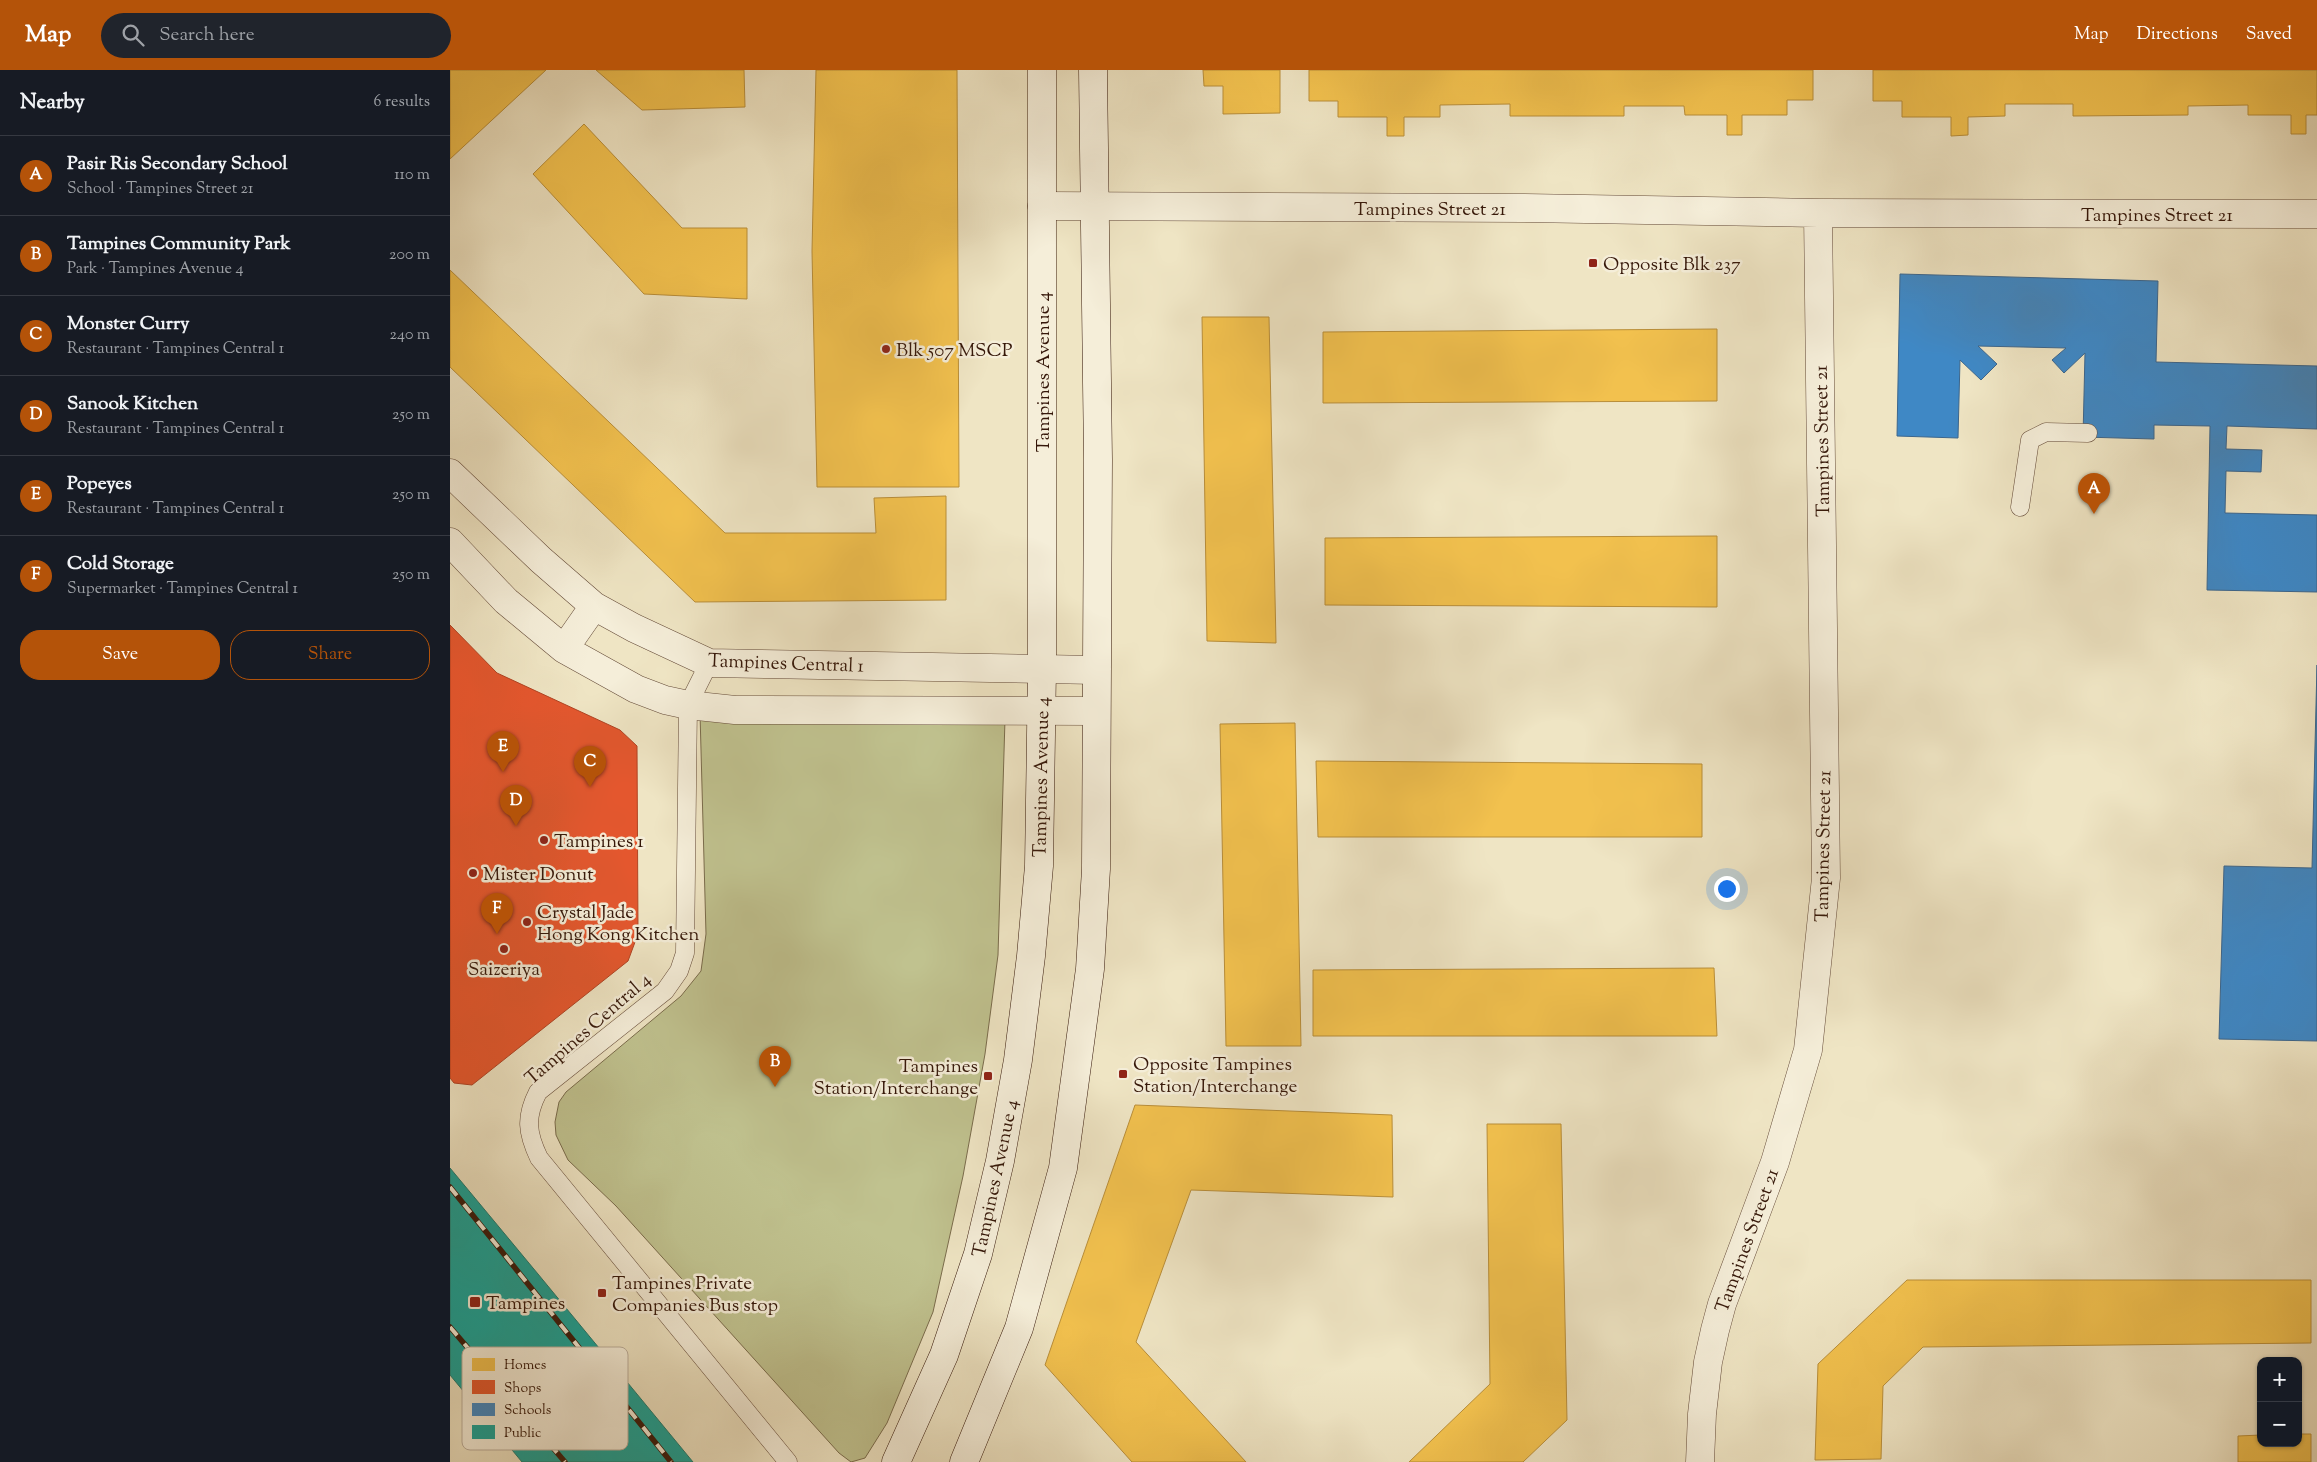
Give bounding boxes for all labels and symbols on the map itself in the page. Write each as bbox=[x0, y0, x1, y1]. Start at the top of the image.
street label: Tampines Street 21 bbox=[1354, 197, 1506, 224]
street label: Tampines Street 21 bbox=[2081, 203, 2233, 230]
place label: Opposite Blk 237 bbox=[1603, 252, 1741, 279]
marker: Opposite Blk 237 bbox=[1587, 257, 1599, 269]
street label: Tampines Avenue 4 bbox=[1031, 291, 1058, 452]
place label: Blk 507 MSCP bbox=[896, 338, 1013, 365]
marker: Blk 507 MSCP bbox=[880, 343, 892, 355]
street label: Tampines Street 21 bbox=[1809, 364, 1838, 517]
pin: A bbox=[2078, 473, 2110, 514]
street label: Tampines Central 1 bbox=[707, 648, 865, 681]
street label: Tampines Avenue 4 bbox=[1028, 696, 1057, 857]
pin: E bbox=[487, 731, 519, 772]
pin: C bbox=[574, 746, 606, 787]
street label: Tampines Street 21 bbox=[1810, 769, 1839, 922]
pin: D bbox=[500, 785, 532, 826]
place label: Tampines 1 bbox=[554, 829, 644, 856]
marker: Tampines 1 bbox=[538, 834, 550, 846]
place label: Mister Donut bbox=[483, 862, 594, 889]
marker: Mister Donut bbox=[467, 867, 479, 879]
your location bbox=[1714, 876, 1740, 902]
pin: F bbox=[481, 893, 513, 934]
place label: Crystal Jade Hong Kong Kitchen bbox=[537, 900, 700, 949]
marker: Crystal Jade Hong Kong Kitchen bbox=[521, 916, 533, 928]
marker: Saizeriya bbox=[498, 943, 510, 955]
place label: Saizeriya bbox=[468, 957, 540, 984]
street label: Tampines Central 4 bbox=[520, 967, 658, 1092]
pin: B bbox=[759, 1046, 791, 1087]
place label: Opposite Tampines Station/Interchange bbox=[1133, 1052, 1298, 1101]
place label: Tampines Station/Interchange bbox=[814, 1054, 978, 1103]
marker: Opposite Tampines Station/Interchange bbox=[1117, 1068, 1129, 1080]
marker: Tampines Station/Interchange bbox=[982, 1070, 994, 1082]
street label: Tampines Avenue 4 bbox=[967, 1097, 1026, 1260]
street label: Tampines Street 21 bbox=[1710, 1164, 1787, 1317]
place label: Tampines Private Companies Bus stop bbox=[612, 1271, 778, 1320]
marker: Tampines Private Companies Bus stop bbox=[596, 1287, 608, 1299]
place label: Tampines bbox=[486, 1291, 565, 1318]
marker: Tampines bbox=[468, 1295, 482, 1309]
legend bbox=[462, 1347, 628, 1450]
text: Homes bbox=[504, 1356, 546, 1376]
text: Shops bbox=[504, 1379, 541, 1399]
text: Schools bbox=[504, 1401, 551, 1421]
text: Public bbox=[504, 1424, 541, 1444]

